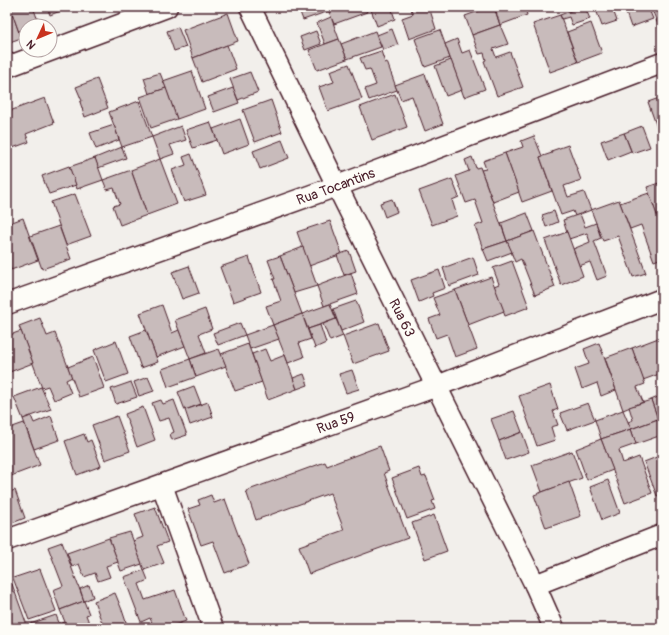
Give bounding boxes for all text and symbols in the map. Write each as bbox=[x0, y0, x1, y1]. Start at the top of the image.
north arrow bbox=[18, 18, 58, 58]
text: N bbox=[24, 37, 38, 52]
street label: Rua Tocantins bbox=[294, 164, 378, 209]
street label: Rua 63 bbox=[385, 296, 419, 340]
street label: Rua 59 bbox=[314, 408, 357, 437]

